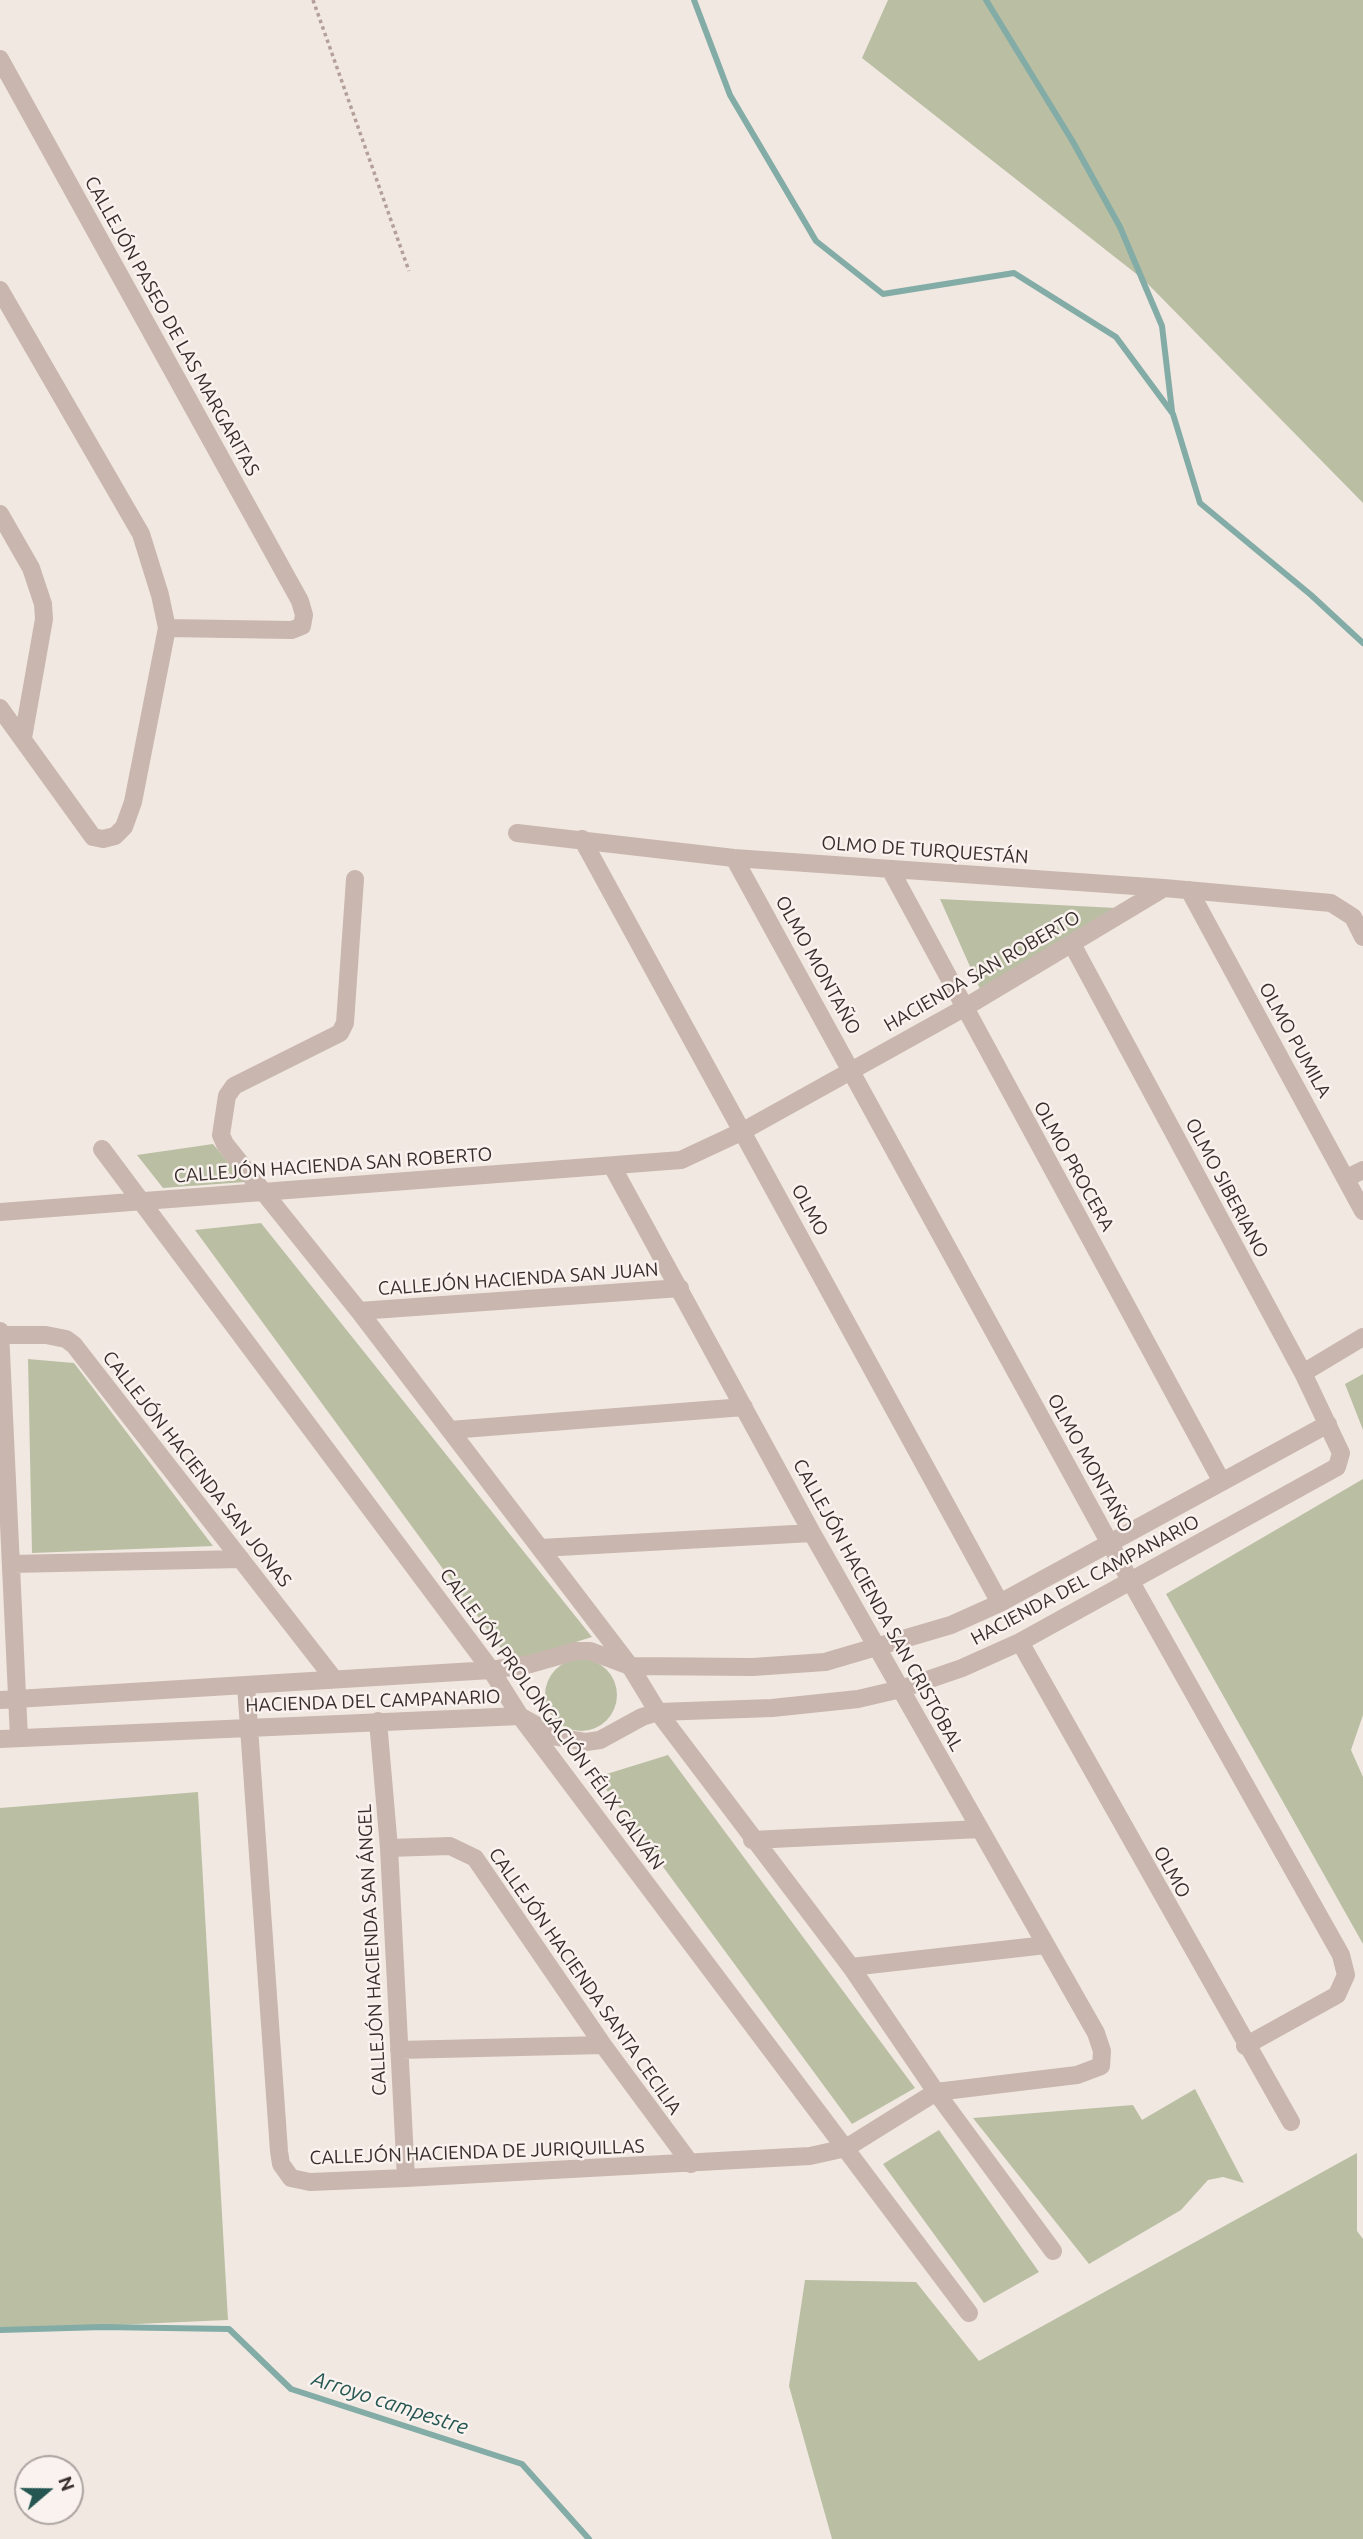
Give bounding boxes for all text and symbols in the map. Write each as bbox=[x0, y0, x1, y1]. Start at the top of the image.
street label: CALLEJÓN PASEO DE LAS MARGARITAS bbox=[80, 172, 264, 480]
street label: OLMO DE TURQUESTÁN bbox=[821, 831, 1029, 869]
street label: OLMO MONTAÑO bbox=[770, 892, 866, 1038]
street label: HACIENDA SAN ROBERTO bbox=[880, 906, 1084, 1036]
street label: OLMO PUMILA bbox=[1254, 978, 1336, 1102]
street label: OLMO PROCERA bbox=[1029, 1097, 1119, 1235]
street label: OLMO SIBERIANO bbox=[1181, 1114, 1273, 1262]
street label: CALLEJÓN HACIENDA SAN ROBERTO bbox=[173, 1142, 493, 1188]
street label: OLMO bbox=[787, 1180, 833, 1240]
street label: CALLEJÓN HACIENDA SAN JUAN bbox=[377, 1258, 659, 1300]
street label: CALLEJÓN HACIENDA SAN JONAS bbox=[98, 1346, 296, 1592]
street label: OLMO MONTAÑO bbox=[1042, 1390, 1138, 1536]
street label: CALLEJÓN HACIENDA SAN CRISTÓBAL bbox=[788, 1455, 968, 1755]
street label: HACIENDA DEL CAMPANARIO bbox=[967, 1510, 1203, 1650]
street label: CALLEJÓN PROLONGACIÓN FÉLIX GALVÁN bbox=[435, 1564, 669, 1874]
street label: HACIENDA DEL CAMPANARIO bbox=[245, 1685, 501, 1717]
street label: CALLEJÓN HACIENDA SAN ÁNGEL bbox=[353, 1804, 391, 2096]
street label: OLMO bbox=[1149, 1842, 1195, 1902]
street label: CALLEJÓN HACIENDA SANTA CECILIA bbox=[484, 1843, 686, 2119]
street label: CALLEJÓN HACIENDA DE JURIQUILLAS bbox=[309, 2135, 645, 2169]
water label: Arroyo campestre bbox=[309, 2366, 471, 2440]
north arrow bbox=[14, 2455, 84, 2525]
text: N bbox=[54, 2473, 80, 2494]

